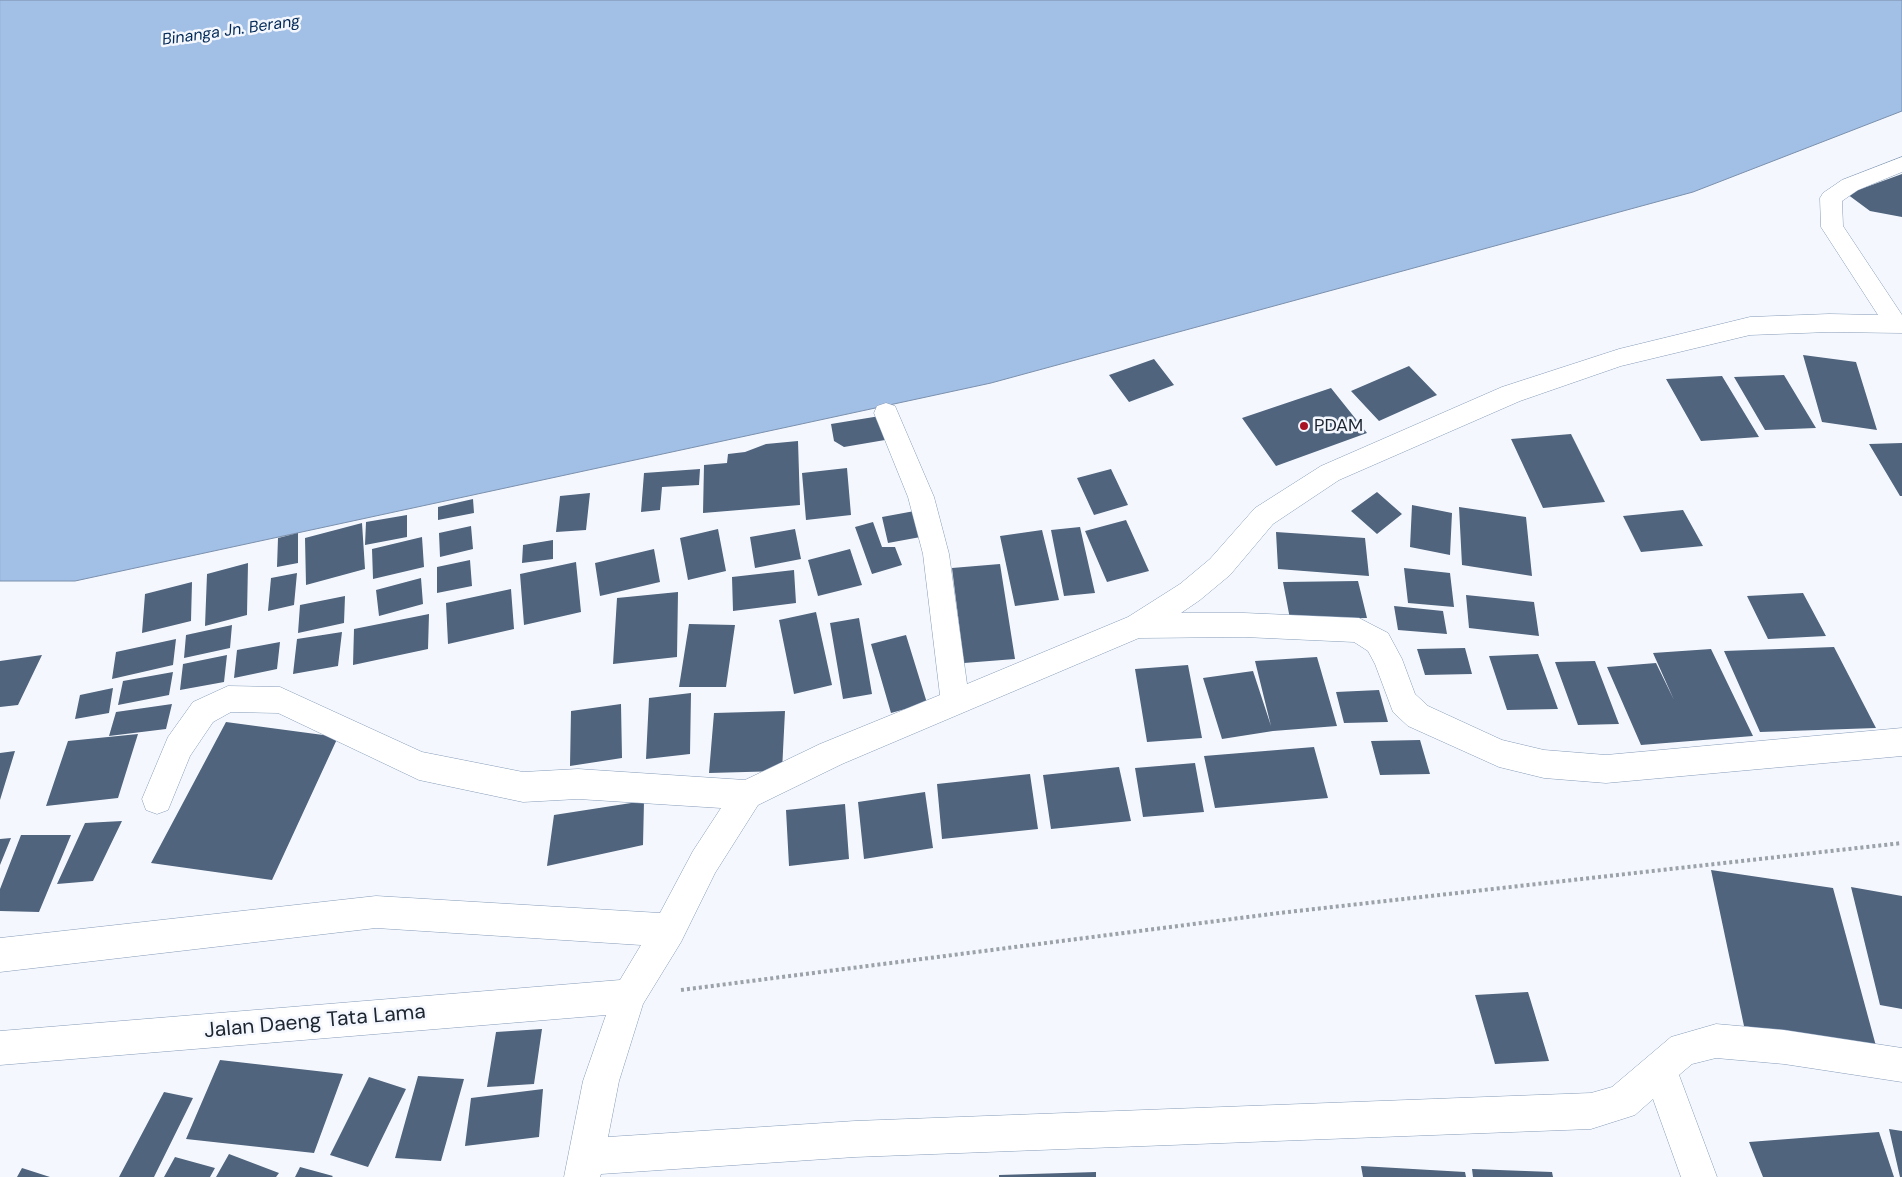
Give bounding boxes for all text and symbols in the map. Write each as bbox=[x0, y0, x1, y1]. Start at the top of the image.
water label: Binanga Jn. Berang bbox=[161, 12, 301, 50]
place label: PDAM bbox=[1314, 415, 1363, 437]
marker: PDAM bbox=[1298, 420, 1310, 432]
street label: Jalan Daeng Tata Lama bbox=[203, 1000, 427, 1044]

